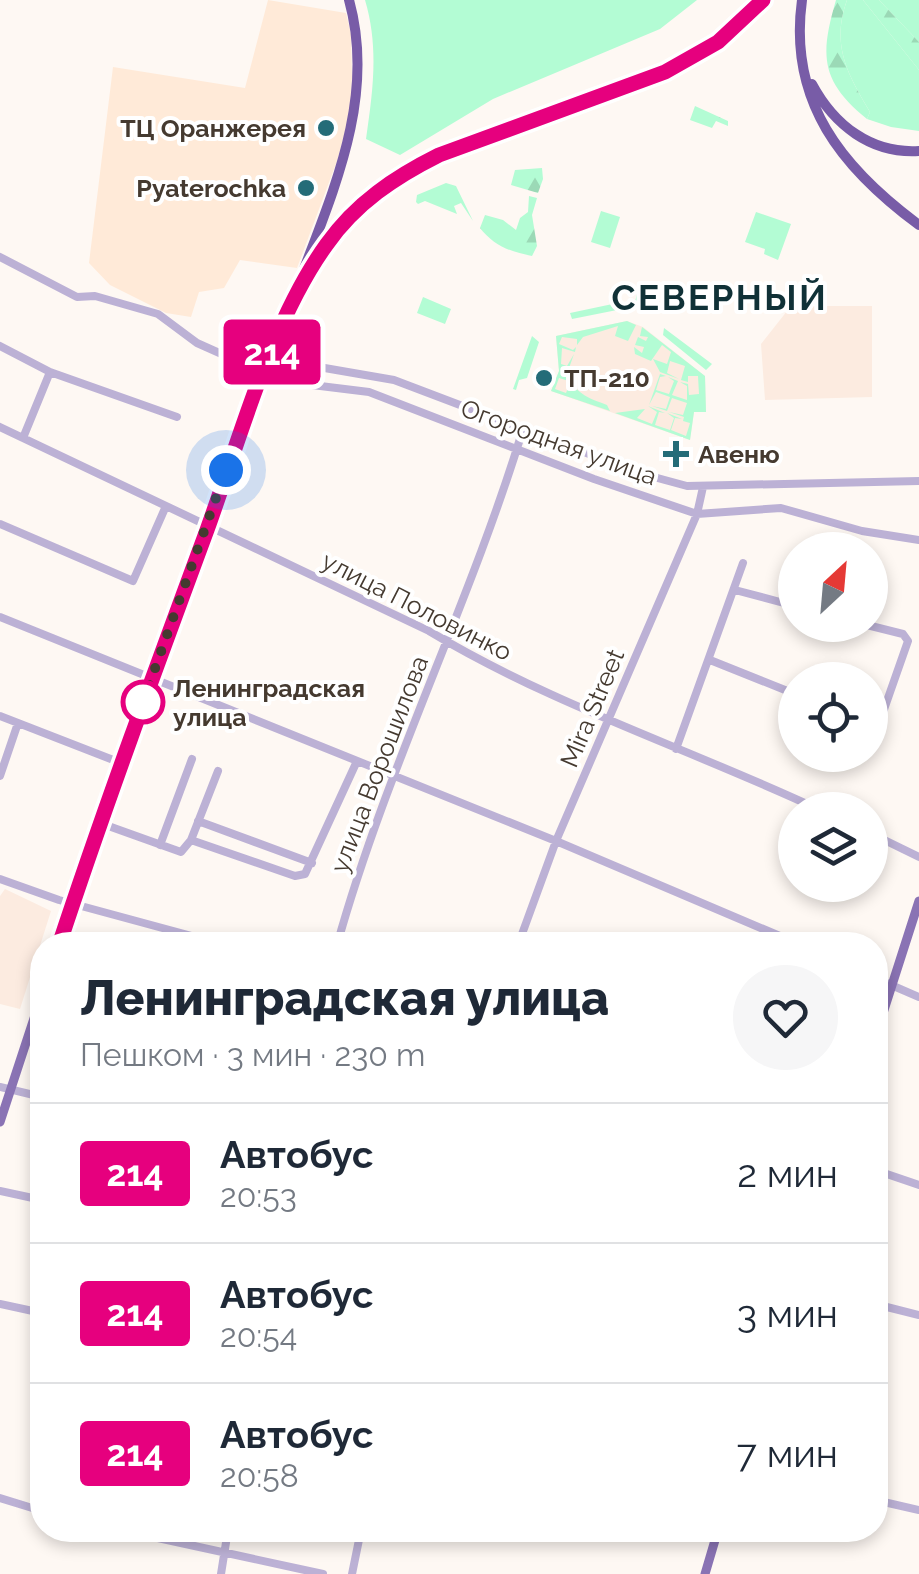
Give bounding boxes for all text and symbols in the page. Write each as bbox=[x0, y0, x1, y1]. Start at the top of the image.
place label: ТЦ Оранжерея bbox=[120, 113, 306, 143]
marker: ТЦ Оранжерея bbox=[315, 117, 337, 139]
place label: Pyaterochka bbox=[136, 173, 286, 203]
marker: Pyaterochka bbox=[295, 177, 317, 199]
district label: СЕВЕРНЫЙ bbox=[612, 277, 828, 318]
line badge: 214 bbox=[214, 320, 330, 384]
text: 214 bbox=[243, 332, 301, 373]
place label: ТП-210 bbox=[564, 363, 650, 393]
marker: ТП-210 bbox=[533, 367, 555, 389]
street label: Огородная улица bbox=[457, 393, 661, 491]
place label: Авеню bbox=[698, 439, 780, 469]
marker: Авеню bbox=[663, 441, 689, 467]
your location bbox=[201, 445, 251, 495]
north arrow bbox=[778, 532, 888, 642]
map controls bbox=[778, 532, 888, 902]
street label: улица Половинко bbox=[317, 545, 517, 667]
street label: Mira Street bbox=[554, 644, 631, 772]
street label: улица Ворошилова bbox=[324, 651, 434, 877]
button: locate bbox=[778, 662, 888, 772]
place label: Ленинградская улица bbox=[173, 673, 365, 732]
marker: Ленинградская улица bbox=[122, 681, 164, 723]
button: layers bbox=[778, 792, 888, 902]
button: heart bbox=[733, 965, 838, 1070]
text: Ленинградская улица bbox=[80, 970, 609, 1026]
text: Пешком · 3 мин · 230 m bbox=[80, 1036, 425, 1073]
text: Автобус bbox=[220, 1132, 374, 1177]
text: 2 мин bbox=[737, 1151, 838, 1196]
text: 214 bbox=[106, 1153, 164, 1194]
text: 20:53 bbox=[220, 1177, 297, 1214]
text: Автобус bbox=[220, 1272, 374, 1317]
text: 3 мин bbox=[737, 1291, 838, 1336]
text: 214 bbox=[106, 1293, 164, 1334]
text: 20:54 bbox=[220, 1317, 297, 1354]
text: Автобус bbox=[220, 1412, 374, 1457]
text: 7 мин bbox=[737, 1431, 838, 1476]
text: 214 bbox=[106, 1433, 164, 1474]
text: 20:58 bbox=[220, 1457, 299, 1494]

